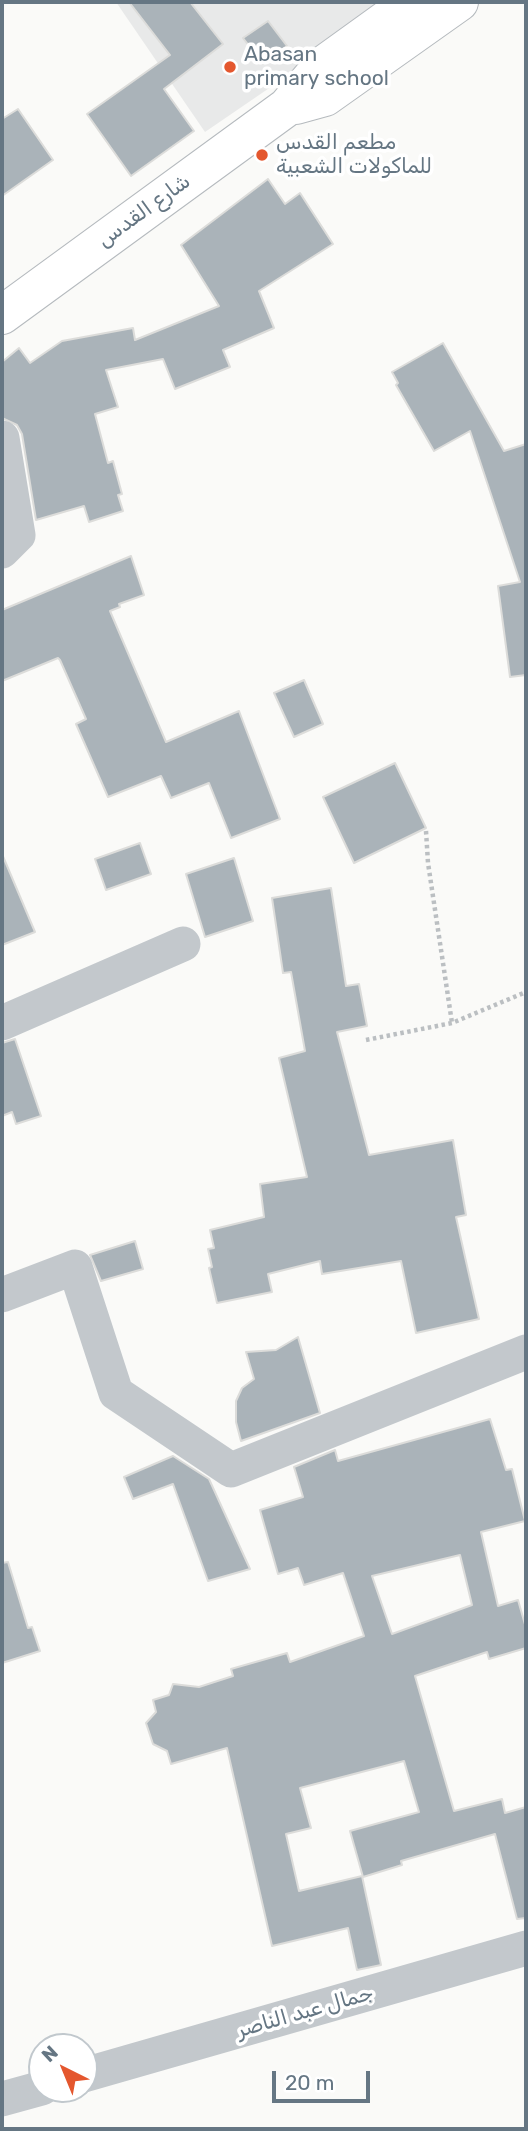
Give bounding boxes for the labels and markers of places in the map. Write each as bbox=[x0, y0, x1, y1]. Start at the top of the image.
place label: Abasan primary school bbox=[244, 42, 389, 92]
marker: Abasan primary school bbox=[222, 59, 238, 75]
place label: مطعم القدس للماكولات الشعبية bbox=[276, 130, 432, 180]
marker: مطعم القدس للماكولات الشعبية bbox=[254, 147, 270, 163]

